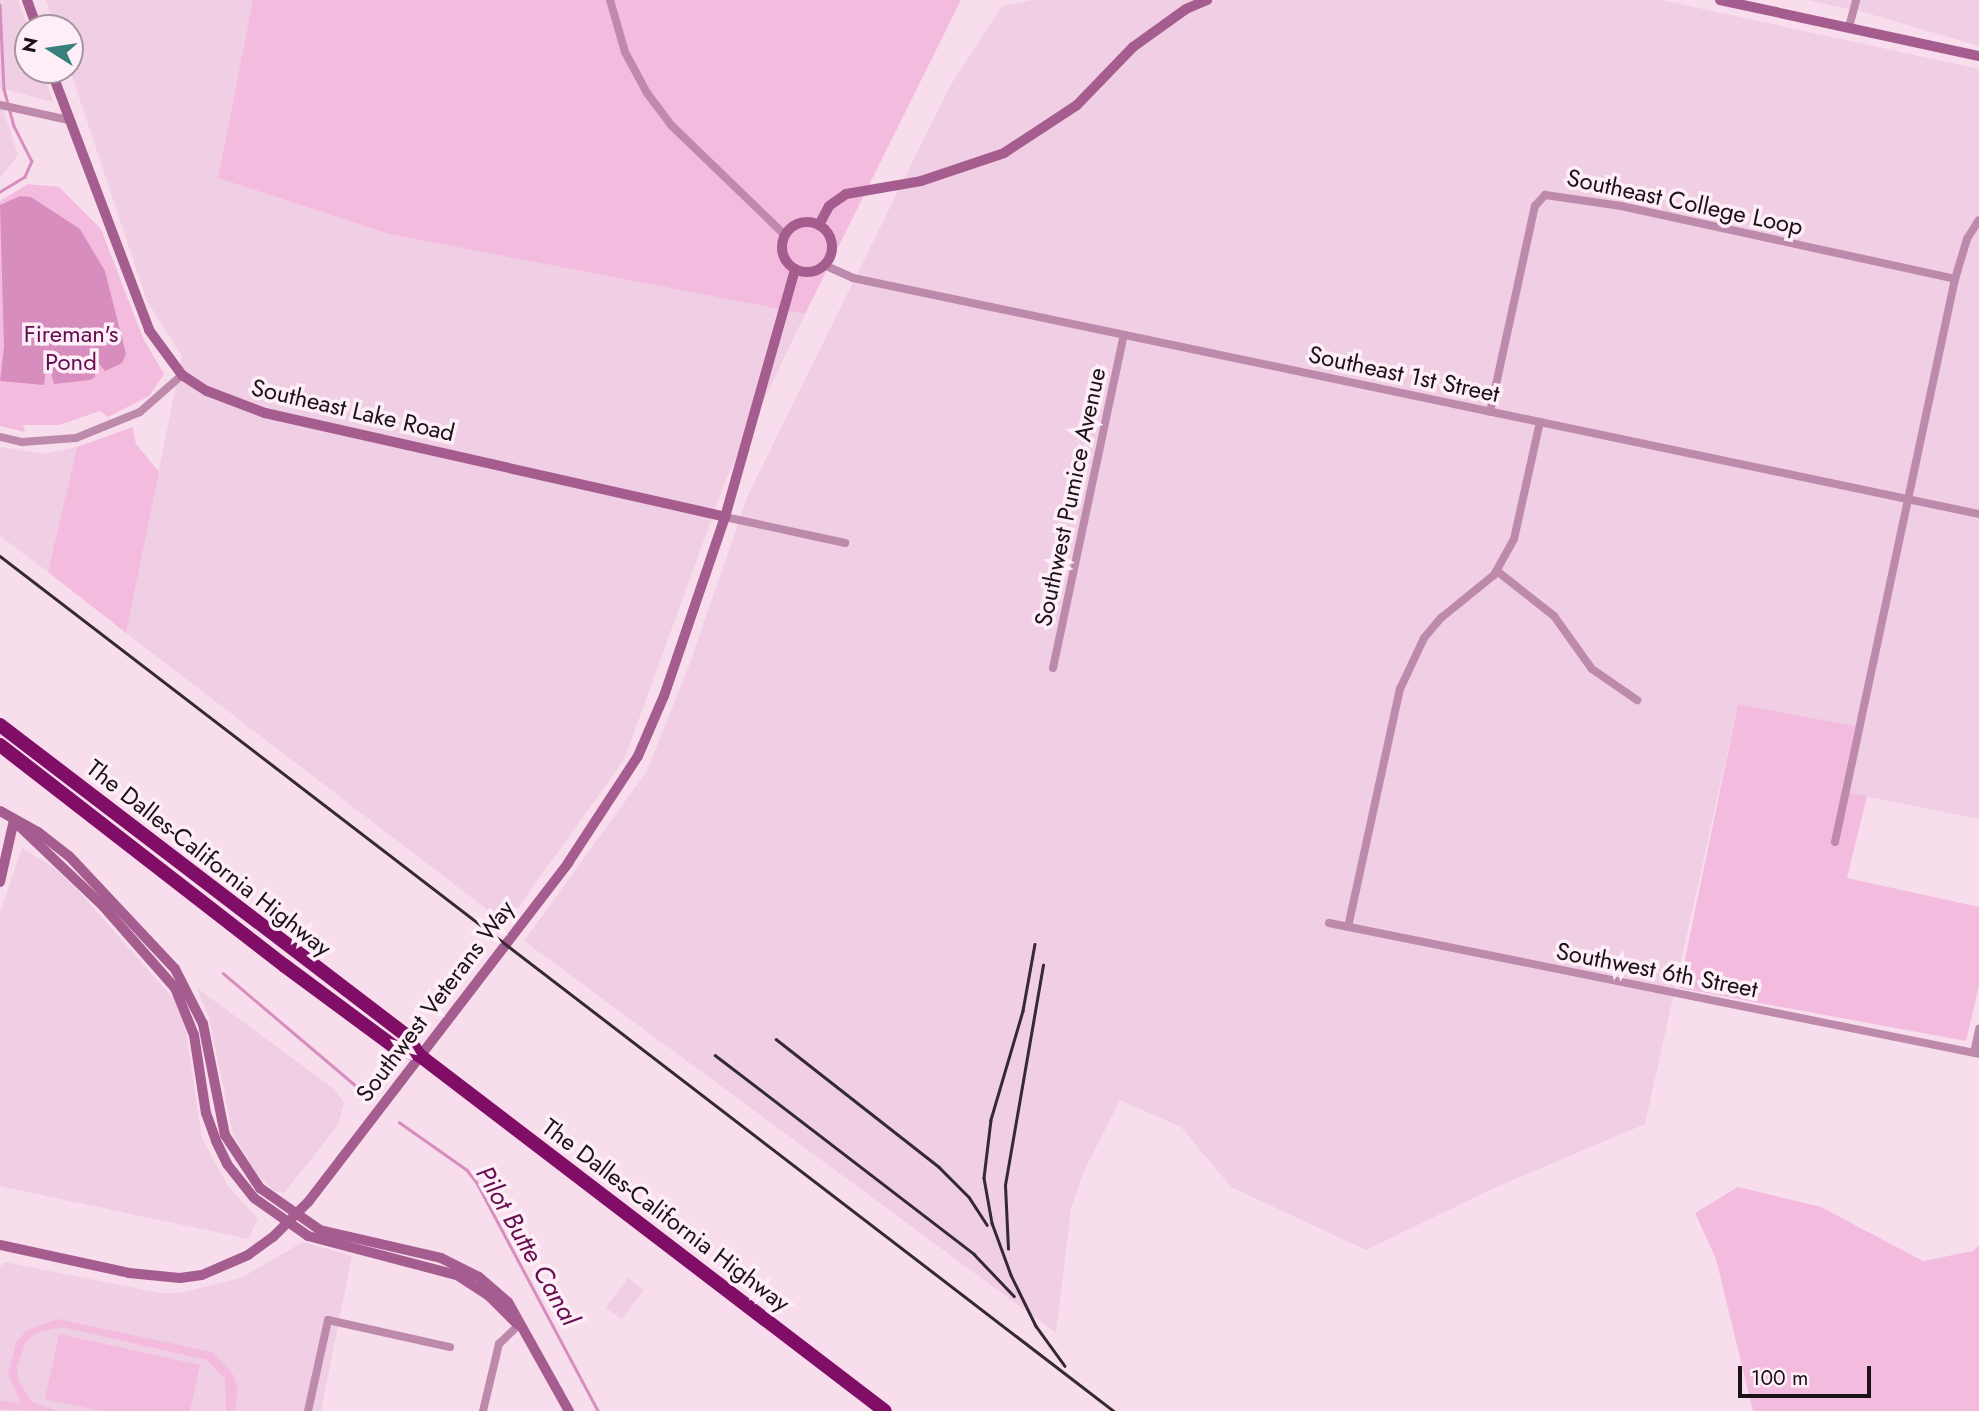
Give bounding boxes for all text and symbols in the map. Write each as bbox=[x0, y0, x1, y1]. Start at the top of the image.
north arrow bbox=[14, 14, 84, 84]
text: N bbox=[15, 35, 45, 55]
street label: Southeast College Loop bbox=[1564, 163, 1806, 241]
park label: Fireman's Pond bbox=[24, 320, 118, 376]
street label: Southeast 1st Street bbox=[1306, 340, 1502, 408]
street label: Southwest Pumice Avenue bbox=[1028, 365, 1112, 629]
street label: Southeast Lake Road bbox=[249, 373, 457, 447]
street label: The Dalles-California Highway bbox=[81, 753, 337, 963]
street label: Southwest Veterans Way bbox=[350, 894, 520, 1108]
street label: Southwest 6th Street bbox=[1554, 936, 1760, 1004]
street label: The Dalles-California Highway bbox=[536, 1112, 796, 1318]
water label: Pilot Butte Canal bbox=[469, 1161, 585, 1331]
scale bar bbox=[1741, 1352, 1874, 1396]
text: 100 m bbox=[1751, 1363, 1808, 1393]

